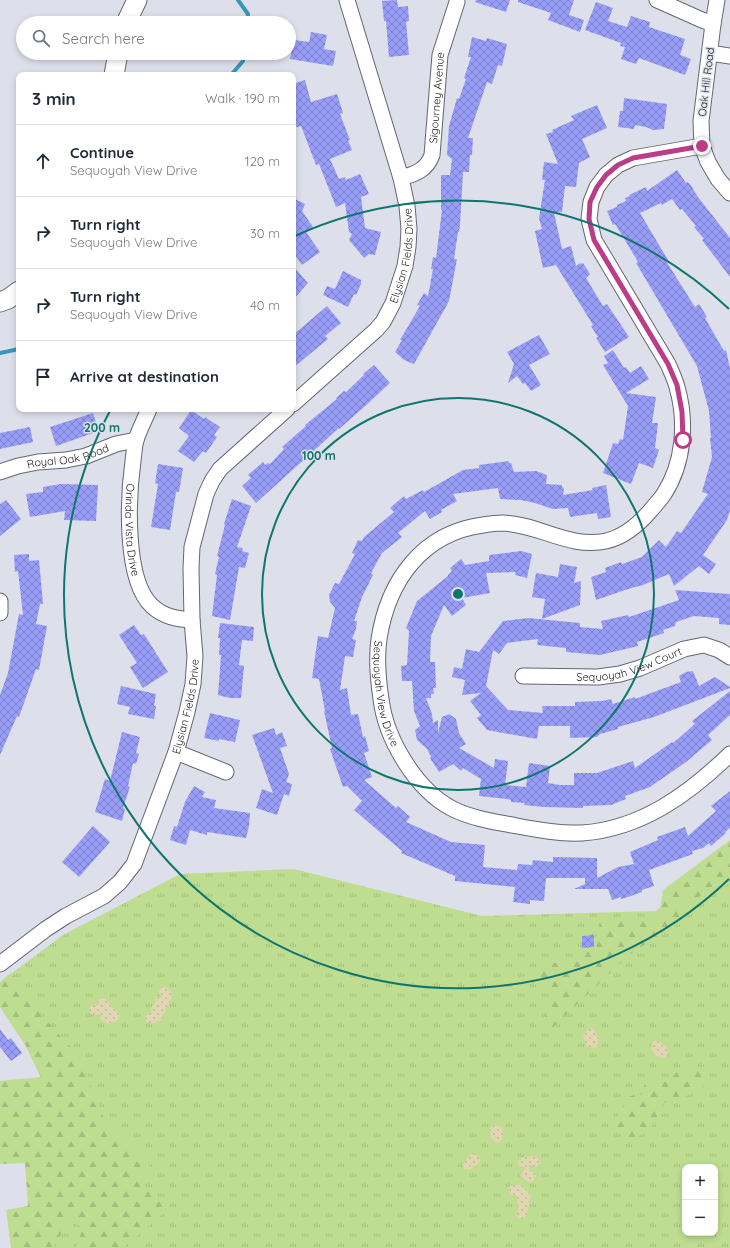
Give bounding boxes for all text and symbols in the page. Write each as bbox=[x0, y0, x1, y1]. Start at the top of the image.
search box bbox=[16, 16, 296, 60]
icon: search bbox=[30, 27, 52, 49]
text: Search here bbox=[62, 29, 145, 48]
street label: Oak Hill Road bbox=[695, 47, 717, 117]
street label: Sigourney Avenue bbox=[426, 50, 448, 144]
text: 3 min bbox=[32, 88, 76, 109]
text: Walk · 190 m bbox=[205, 90, 280, 106]
route end bbox=[693, 137, 711, 155]
text: Continue bbox=[70, 143, 134, 162]
icon: ahead bbox=[32, 150, 54, 172]
text: 120 m bbox=[245, 153, 280, 169]
text: Sequoyah View Drive bbox=[70, 162, 197, 178]
street label: Elysian Fields Drive bbox=[386, 207, 416, 305]
text: Turn right bbox=[70, 215, 141, 234]
icon: right bbox=[32, 222, 54, 244]
text: 30 m bbox=[250, 225, 280, 241]
text: Sequoyah View Drive bbox=[70, 234, 197, 250]
text: Turn right bbox=[70, 287, 141, 306]
icon: right bbox=[32, 294, 54, 316]
text: 40 m bbox=[250, 297, 280, 313]
text: Sequoyah View Drive bbox=[70, 306, 197, 322]
icon: arrive bbox=[32, 366, 54, 388]
text: Arrive at destination bbox=[70, 367, 219, 386]
text: 200 m bbox=[84, 420, 120, 435]
route start bbox=[674, 431, 692, 449]
street label: Royal Oak Road bbox=[26, 441, 111, 471]
text: 100 m bbox=[302, 448, 336, 463]
street label: Orinda Vista Drive bbox=[122, 483, 143, 578]
centre of rings bbox=[451, 587, 465, 601]
street label: Sequoyah View Drive bbox=[370, 640, 402, 749]
street label: Sequoyah View Court bbox=[576, 644, 684, 684]
street label: Elysian Fields Drive bbox=[169, 658, 202, 756]
map controls bbox=[682, 1164, 718, 1236]
button: + bbox=[682, 1164, 718, 1200]
button: − bbox=[682, 1200, 718, 1236]

